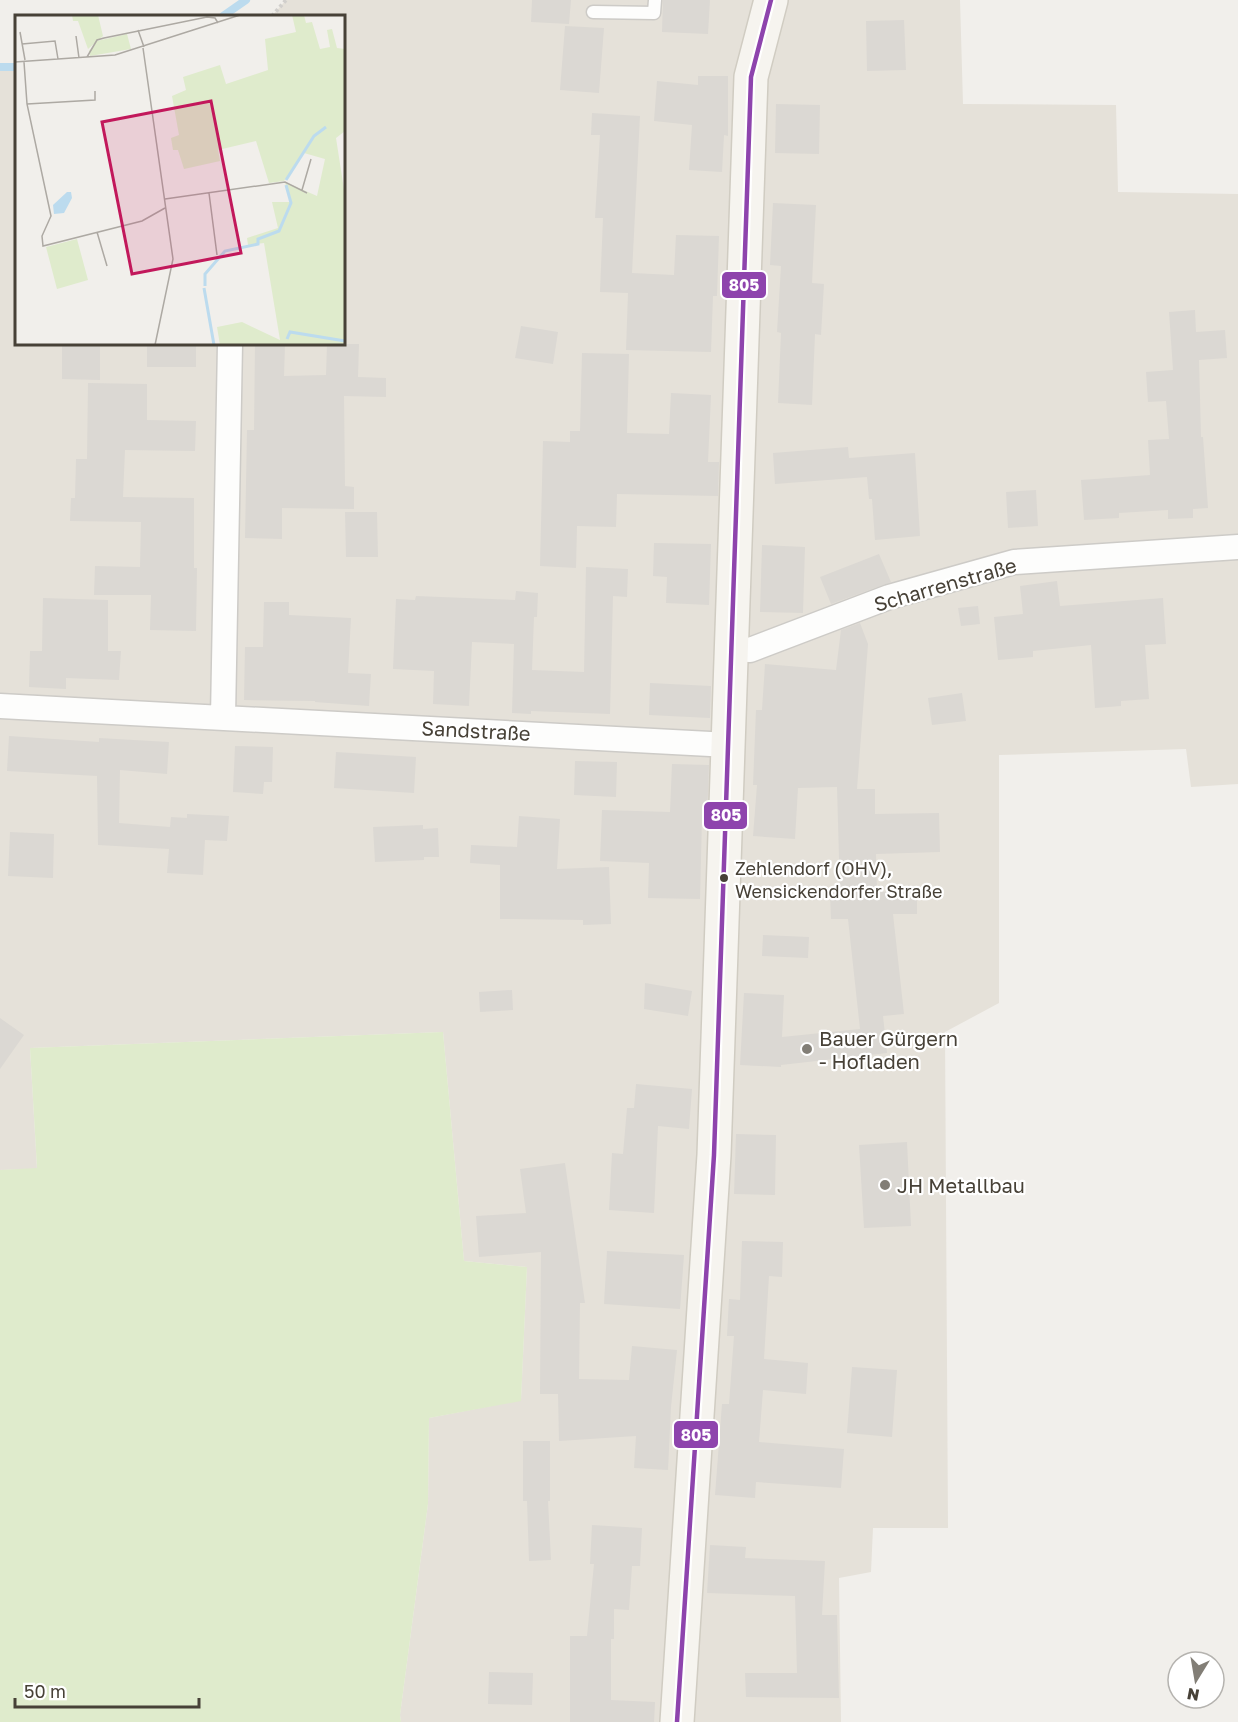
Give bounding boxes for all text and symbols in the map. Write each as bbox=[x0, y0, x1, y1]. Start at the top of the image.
inset map bbox=[15, 15, 345, 345]
line badge: 805 bbox=[721, 271, 767, 299]
text: 805 bbox=[729, 275, 759, 295]
street label: Scharrenstraße bbox=[871, 552, 1019, 616]
street label: Sandstraße bbox=[421, 715, 531, 745]
line badge: 805 bbox=[703, 801, 748, 830]
text: 805 bbox=[711, 805, 741, 825]
place label: Zehlendorf (OHV), Wensickendorfer Straße bbox=[735, 857, 942, 902]
marker: Zehlendorf (OHV), Wensickendorfer Straße bbox=[718, 872, 730, 884]
place label: Bauer Gürgern - Hofladen bbox=[819, 1026, 958, 1073]
marker: Bauer Gürgern - Hofladen bbox=[800, 1042, 814, 1056]
place label: JH Metallbau bbox=[897, 1173, 1025, 1197]
marker: JH Metallbau bbox=[878, 1178, 892, 1192]
line badge: 805 bbox=[673, 1420, 719, 1449]
text: 805 bbox=[681, 1425, 711, 1445]
north arrow bbox=[1166, 1650, 1226, 1710]
scale bar bbox=[15, 1671, 200, 1709]
text: 50 m bbox=[24, 1680, 66, 1702]
text: N bbox=[1185, 1684, 1201, 1706]

